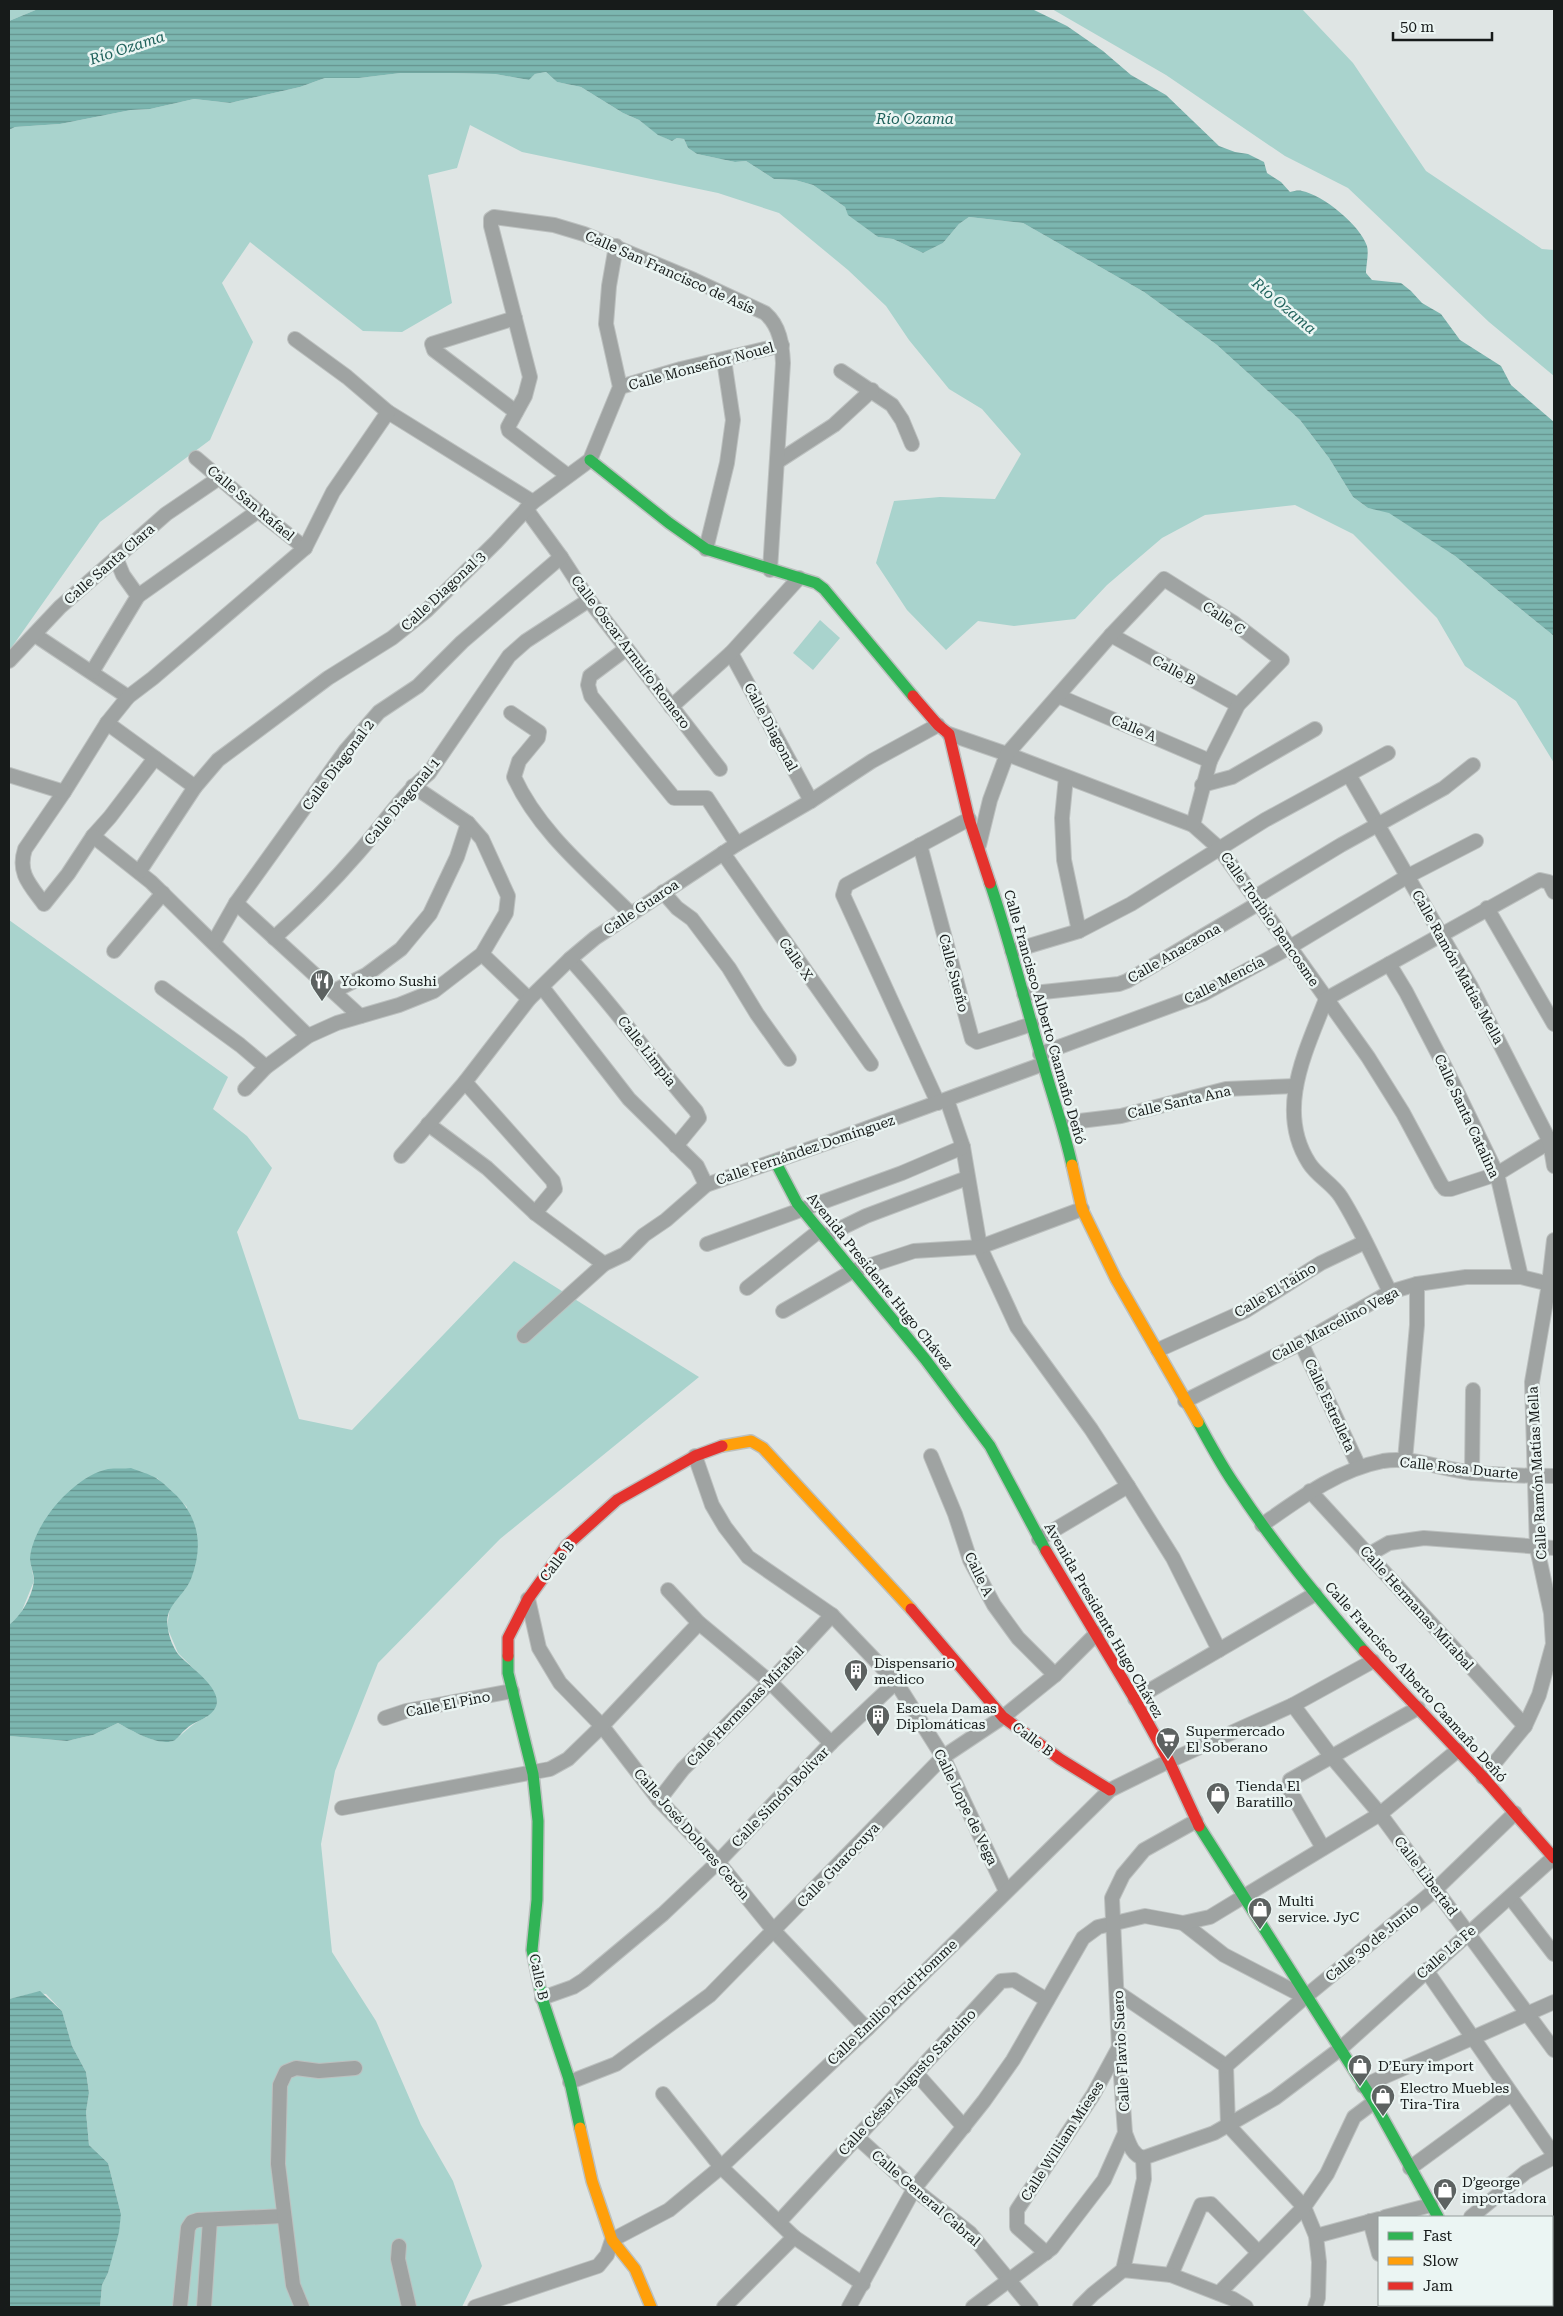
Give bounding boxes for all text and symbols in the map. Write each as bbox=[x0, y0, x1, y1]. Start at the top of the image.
scale bar bbox=[1393, 10, 1492, 42]
text: 50 m bbox=[1400, 18, 1435, 36]
water label: Río Ozama bbox=[86, 27, 167, 69]
water label: Río Ozama bbox=[875, 110, 954, 128]
street label: Calle San Francisco de Asís bbox=[583, 227, 758, 317]
water label: Río Ozama bbox=[1248, 273, 1320, 338]
street label: Calle Monseñor Nouel bbox=[627, 339, 776, 393]
street label: Calle San Rafael bbox=[204, 462, 298, 544]
street label: Calle Santa Clara bbox=[61, 520, 158, 608]
street label: Calle Diagonal 3 bbox=[398, 548, 488, 634]
street label: Calle Óscar Arnulfo Romero bbox=[568, 572, 694, 732]
street label: Calle C bbox=[1200, 598, 1248, 638]
street label: Calle B bbox=[1150, 652, 1198, 688]
street label: Calle Diagonal bbox=[741, 680, 801, 774]
street label: Calle A bbox=[1109, 711, 1159, 745]
street label: Calle Diagonal 2 bbox=[299, 717, 377, 813]
street label: Calle Diagonal 1 bbox=[361, 754, 443, 848]
street label: Calle Toribio Bencosme bbox=[1218, 849, 1323, 989]
street label: Calle Guaroa bbox=[601, 876, 682, 938]
street label: Calle Ramón Matías Mella bbox=[1409, 887, 1507, 1047]
street label: Calle Francisco Alberto Caamaño Deñó bbox=[1001, 888, 1089, 1146]
street label: Calle Anacaona bbox=[1125, 920, 1223, 986]
street label: Calle Sueño bbox=[936, 932, 972, 1014]
street label: Calle X bbox=[776, 935, 816, 983]
street label: Calle Mencía bbox=[1181, 953, 1267, 1007]
restaurant icon: Yokomo Sushi bbox=[309, 968, 335, 1002]
place label: Yokomo Sushi bbox=[340, 973, 437, 989]
street label: Calle Limpia bbox=[615, 1013, 680, 1090]
street label: Calle Santa Catalina bbox=[1431, 1052, 1503, 1181]
street label: Calle Santa Ana bbox=[1126, 1082, 1233, 1122]
street label: Calle Fernández Domínguez bbox=[714, 1112, 897, 1188]
street label: Avenida Presidente Hugo Chávez bbox=[804, 1190, 956, 1373]
street label: Calle El Taíno bbox=[1231, 1259, 1319, 1321]
street label: Calle Marcelino Vega bbox=[1269, 1284, 1401, 1364]
street label: Calle Estrelleta bbox=[1301, 1356, 1359, 1454]
street label: Calle Ramón Matías Mella bbox=[1524, 1385, 1550, 1560]
street label: Calle Rosa Duarte bbox=[1399, 1454, 1519, 1482]
street label: Avenida Presidente Hugo Chávez bbox=[1041, 1520, 1167, 1721]
street label: Calle B bbox=[536, 1538, 578, 1584]
street label: Calle Hermanas Mirabal bbox=[1357, 1543, 1477, 1674]
street label: Calle A bbox=[961, 1549, 997, 1599]
street label: Calle Francisco Alberto Caamaño Deñó bbox=[1322, 1579, 1510, 1785]
street label: Calle Hermanas Mirabal bbox=[683, 1642, 807, 1770]
place label: Dispensario medico bbox=[874, 1655, 955, 1687]
building icon: Dispensario medico bbox=[843, 1658, 869, 1692]
street label: Calle El Pino bbox=[405, 1688, 491, 1720]
place label: Escuela Damas Diplomáticas bbox=[896, 1700, 997, 1732]
building icon: Escuela Damas Diplomáticas bbox=[865, 1703, 891, 1737]
street label: Calle B bbox=[1009, 1719, 1057, 1759]
place label: Supermercado El Soberano bbox=[1186, 1723, 1285, 1755]
supermarket icon: Supermercado El Soberano bbox=[1155, 1726, 1181, 1760]
street label: Calle Simón Bolívar bbox=[728, 1744, 832, 1850]
street label: Calle Lope de Vega bbox=[931, 1746, 1001, 1868]
street label: Calle José Dolores Cerón bbox=[631, 1765, 753, 1903]
place label: Tienda El Baratillo bbox=[1236, 1778, 1301, 1810]
shop icon: Tienda El Baratillo bbox=[1205, 1781, 1231, 1815]
street label: Calle Guarocuya bbox=[794, 1819, 883, 1911]
street label: Calle Libertad bbox=[1391, 1833, 1461, 1919]
place label: Multi service. JyC bbox=[1278, 1893, 1359, 1925]
shop icon: Multi service. JyC bbox=[1247, 1896, 1273, 1930]
street label: Calle 30 de Junio bbox=[1322, 1899, 1422, 1985]
street label: Calle La Fe bbox=[1413, 1922, 1479, 1982]
street label: Calle Emilio Prud'Homme bbox=[824, 1936, 960, 2068]
street label: Calle B bbox=[526, 1952, 552, 2002]
street label: Calle Flavio Suero bbox=[1110, 1990, 1132, 2112]
street label: Calle César Augusto Sandino bbox=[835, 2006, 979, 2158]
shop icon: D’Eury import bbox=[1347, 2053, 1373, 2087]
place label: D’Eury import bbox=[1378, 2058, 1474, 2074]
street label: Calle William Mieses bbox=[1017, 2078, 1107, 2204]
place label: Electro Muebles Tira-Tira bbox=[1400, 2080, 1509, 2112]
shop icon: Electro Muebles Tira-Tira bbox=[1370, 2083, 1396, 2117]
street label: Calle General Cabral bbox=[869, 2147, 984, 2250]
place label: D’george importadora bbox=[1462, 2174, 1547, 2206]
shop icon: D’george importadora bbox=[1432, 2177, 1458, 2211]
legend bbox=[1378, 2216, 1553, 2306]
text: Fast bbox=[1423, 2227, 1453, 2245]
text: Slow bbox=[1423, 2252, 1459, 2270]
text: Jam bbox=[1423, 2277, 1453, 2295]

